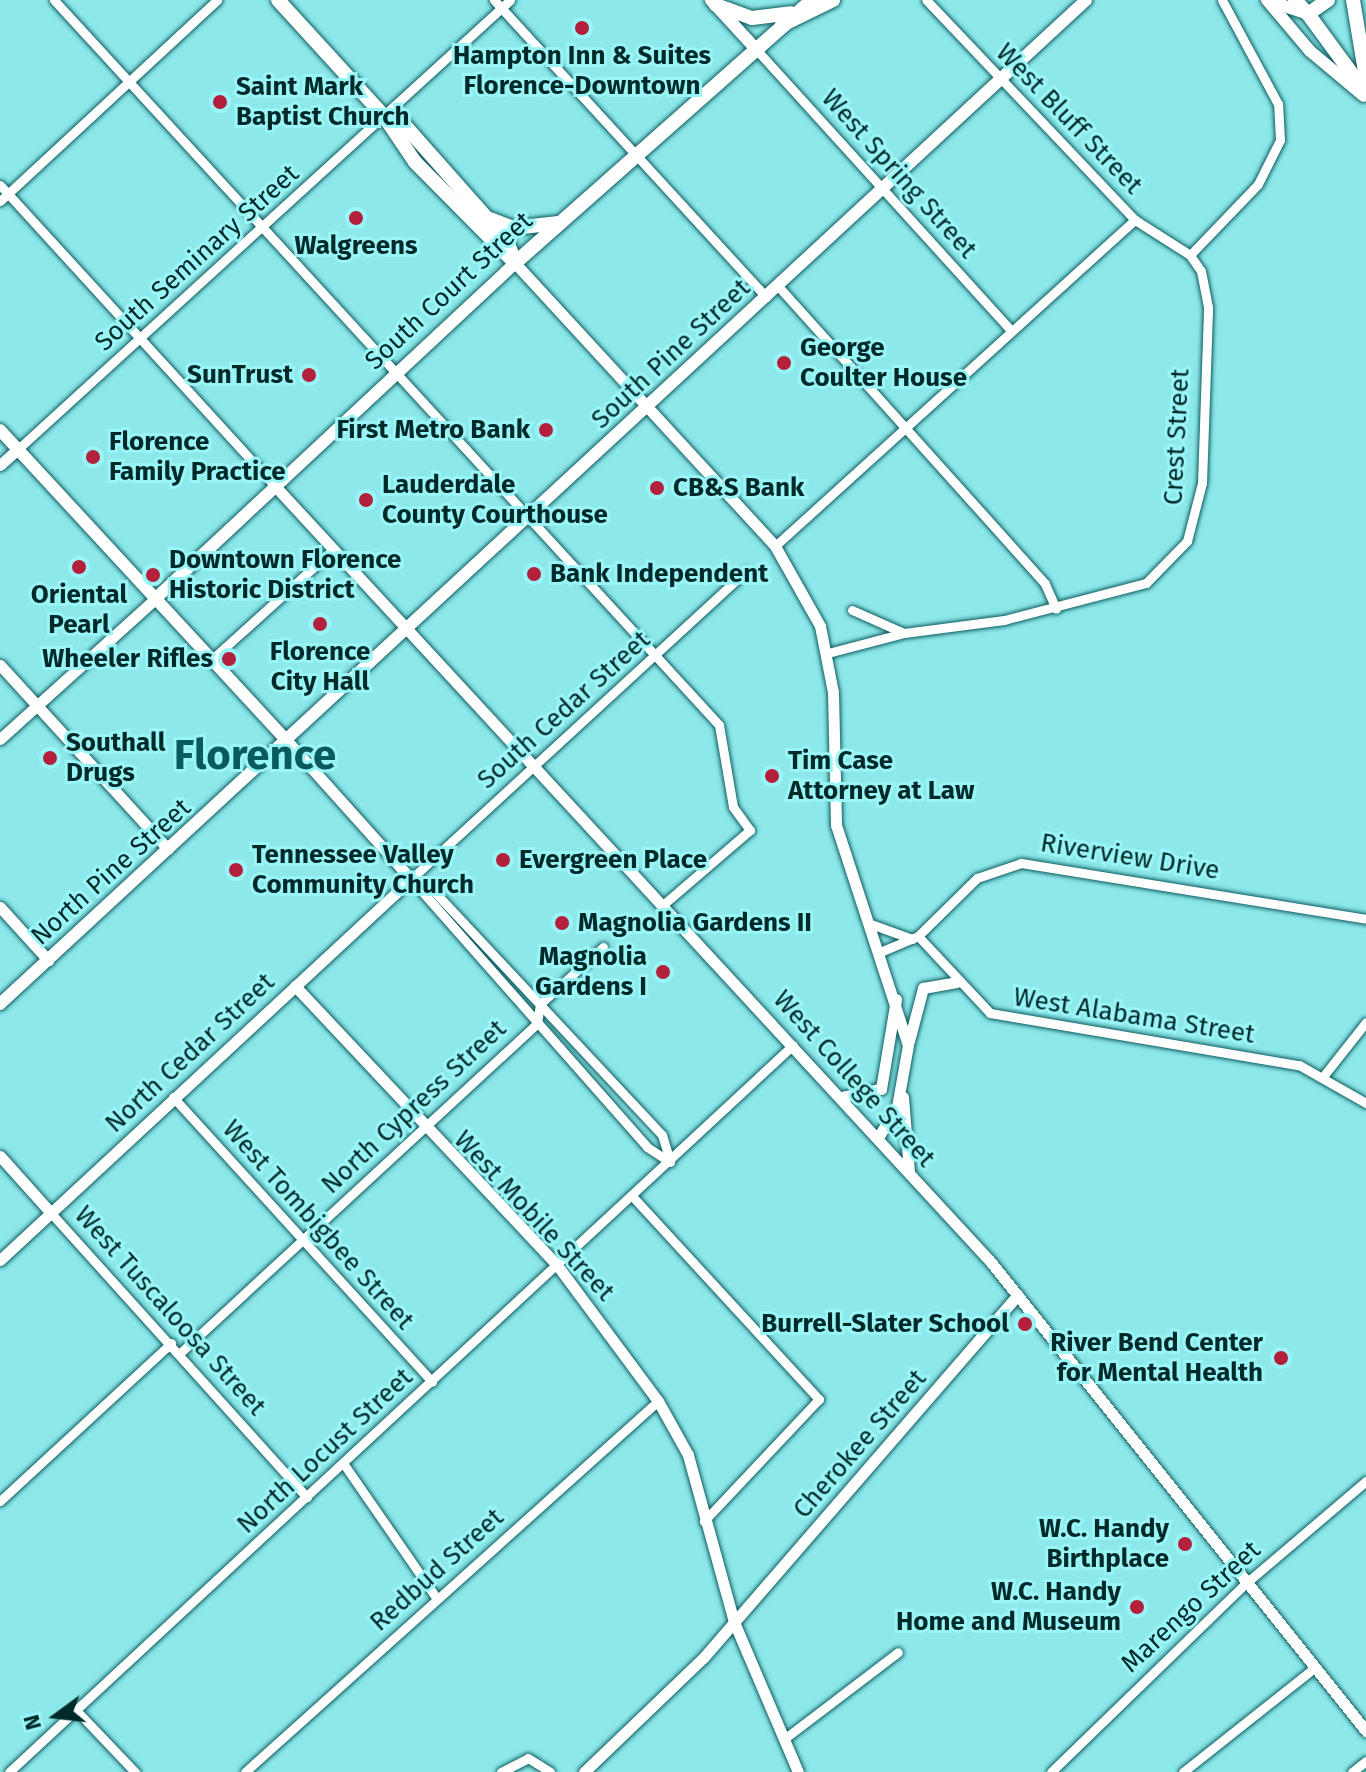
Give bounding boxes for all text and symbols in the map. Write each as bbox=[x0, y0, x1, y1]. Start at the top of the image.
marker: Hampton Inn & Suites Florence-Downtown bbox=[573, 19, 591, 37]
street label: West Bluff Street bbox=[989, 37, 1149, 201]
place label: Hampton Inn & Suites Florence-Downtown bbox=[453, 40, 711, 102]
place label: Saint Mark Baptist Church bbox=[236, 71, 410, 132]
street label: West Spring Street bbox=[815, 83, 983, 265]
marker: Saint Mark Baptist Church bbox=[211, 93, 229, 111]
street label: South Seminary Street bbox=[89, 158, 305, 358]
street label: South Court Street bbox=[359, 206, 539, 376]
marker: Walgreens bbox=[347, 209, 365, 227]
place label: Walgreens bbox=[294, 230, 418, 262]
street label: South Pine Street bbox=[585, 273, 757, 435]
place label: George Coulter House bbox=[800, 332, 967, 394]
marker: George Coulter House bbox=[775, 354, 793, 372]
place label: SunTrust bbox=[187, 359, 293, 391]
marker: SunTrust bbox=[300, 366, 318, 384]
street label: Crest Street bbox=[1158, 368, 1196, 506]
place label: First Metro Bank bbox=[336, 414, 530, 446]
marker: First Metro Bank bbox=[537, 421, 555, 439]
place label: Florence Family Practice bbox=[109, 426, 286, 488]
marker: Florence Family Practice bbox=[84, 448, 102, 466]
place label: Lauderdale County Courthouse bbox=[382, 469, 608, 530]
place label: CB&S Bank bbox=[673, 472, 804, 504]
marker: CB&S Bank bbox=[648, 479, 666, 497]
marker: Lauderdale County Courthouse bbox=[357, 491, 375, 509]
place label: Downtown Florence Historic District bbox=[169, 544, 401, 606]
marker: Oriental Pearl bbox=[70, 558, 88, 576]
place label: Bank Independent bbox=[550, 558, 768, 590]
marker: Bank Independent bbox=[525, 565, 543, 583]
marker: Downtown Florence Historic District bbox=[144, 566, 162, 584]
place label: Oriental Pearl bbox=[31, 579, 127, 640]
marker: Florence City Hall bbox=[311, 615, 329, 633]
street label: South Cedar Street bbox=[471, 624, 657, 796]
place label: Florence City Hall bbox=[270, 636, 370, 698]
place label: Wheeler Rifles bbox=[42, 643, 213, 675]
marker: Wheeler Rifles bbox=[220, 650, 238, 668]
place label: Southall Drugs bbox=[66, 727, 165, 788]
district label: Florence bbox=[174, 730, 336, 780]
place label: Tim Case Attorney at Law bbox=[788, 745, 974, 806]
marker: Southall Drugs bbox=[41, 749, 59, 767]
marker: Tim Case Attorney at Law bbox=[763, 767, 781, 785]
street label: North Pine Street bbox=[25, 792, 197, 952]
street label: Riverview Drive bbox=[1038, 827, 1222, 887]
place label: Tennessee Valley Community Church bbox=[252, 839, 474, 900]
place label: Evergreen Place bbox=[519, 844, 707, 876]
marker: Evergreen Place bbox=[494, 851, 512, 869]
marker: Tennessee Valley Community Church bbox=[227, 861, 245, 879]
place label: Magnolia Gardens II bbox=[578, 907, 812, 939]
marker: Magnolia Gardens II bbox=[553, 914, 571, 932]
place label: Magnolia Gardens I bbox=[535, 941, 647, 1002]
marker: Magnolia Gardens I bbox=[654, 963, 672, 981]
street label: North Cedar Street bbox=[99, 967, 281, 1139]
street label: West Alabama Street bbox=[1011, 982, 1257, 1050]
street label: West College Street bbox=[766, 984, 942, 1174]
street label: North Cypress Street bbox=[315, 1013, 513, 1201]
street label: West Tombigbee Street bbox=[216, 1114, 420, 1336]
street label: West Mobile Street bbox=[447, 1125, 621, 1307]
street label: West Tuscaloosa Street bbox=[68, 1200, 272, 1422]
place label: Burrell-Slater School bbox=[761, 1308, 1009, 1340]
marker: Burrell-Slater School bbox=[1016, 1315, 1034, 1333]
place label: River Bend Center for Mental Health bbox=[1050, 1327, 1263, 1388]
marker: River Bend Center for Mental Health bbox=[1270, 1347, 1292, 1369]
street label: North Locust Street bbox=[231, 1362, 419, 1540]
street label: Cherokee Street bbox=[787, 1363, 933, 1525]
street label: Redbud Street bbox=[364, 1502, 510, 1638]
place label: W.C. Handy Birthplace bbox=[1039, 1513, 1169, 1574]
street label: Marengo Street bbox=[1115, 1535, 1267, 1679]
marker: W.C. Handy Birthplace bbox=[1176, 1535, 1194, 1553]
place label: W.C. Handy Home and Museum bbox=[896, 1576, 1121, 1638]
marker: W.C. Handy Home and Museum bbox=[1128, 1598, 1146, 1616]
north arrow bbox=[16, 1676, 96, 1756]
text: N bbox=[17, 1712, 47, 1733]

